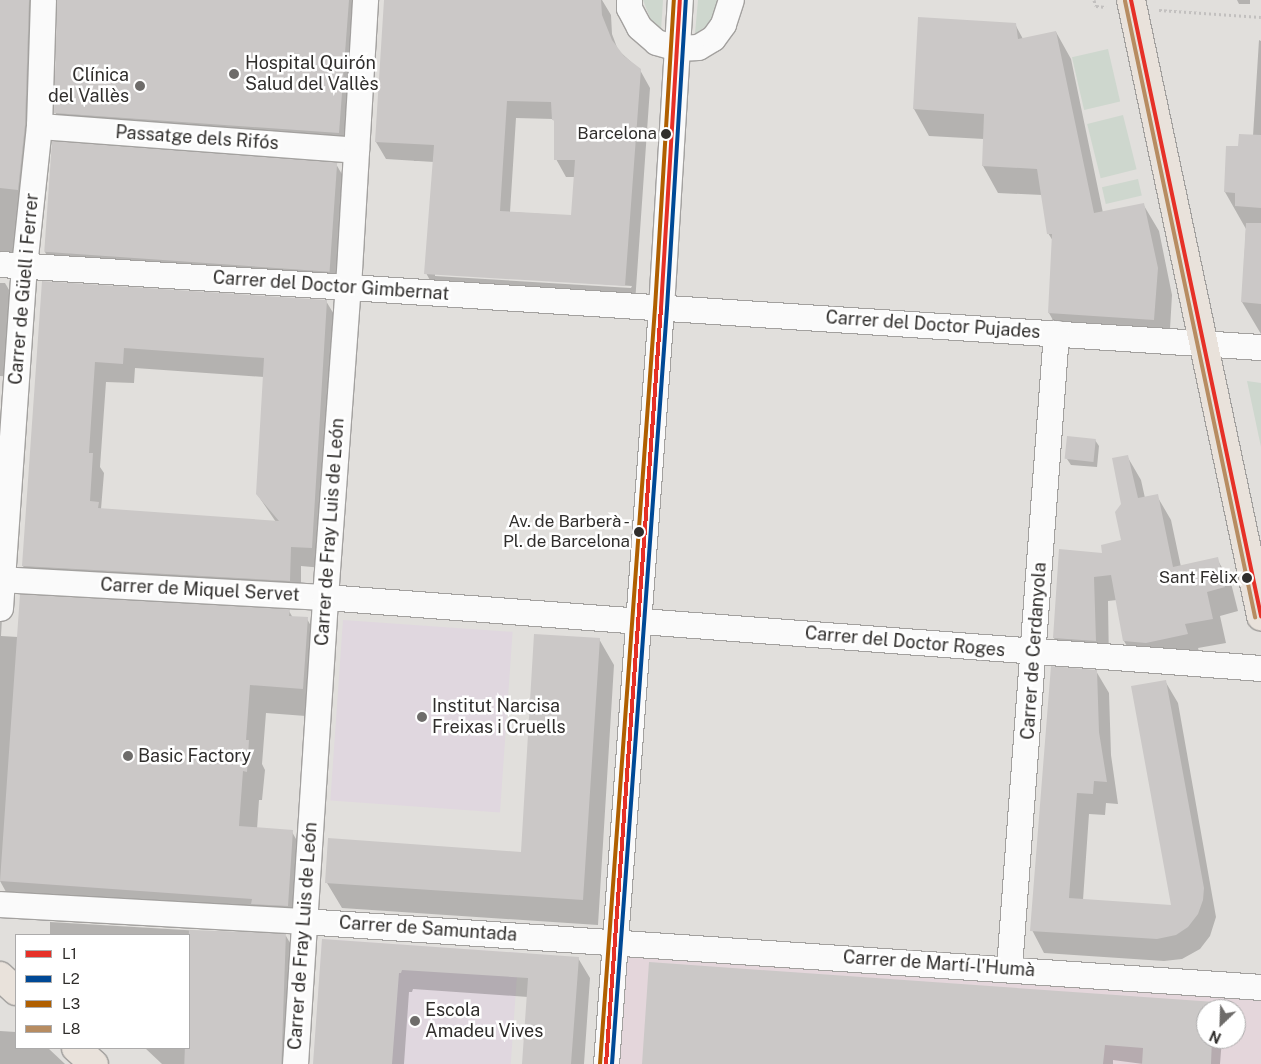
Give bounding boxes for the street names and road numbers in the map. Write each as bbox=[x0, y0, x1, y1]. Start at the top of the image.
street label: Passatge dels Rifós bbox=[114, 122, 280, 154]
street label: Carrer de Güell i Ferrer bbox=[5, 192, 43, 386]
street label: Carrer del Doctor Gimbernat bbox=[212, 267, 450, 305]
street label: Carrer del Doctor Pujades bbox=[825, 307, 1041, 343]
street label: Carrer de Fray Luis de León bbox=[311, 417, 349, 647]
street label: Carrer de Cerdanyola bbox=[1017, 561, 1051, 741]
street label: Carrer de Miquel Servet bbox=[100, 574, 300, 606]
street label: Carrer del Doctor Roges bbox=[804, 622, 1006, 662]
street label: Carrer de Fray Luis de León bbox=[284, 821, 322, 1051]
street label: Carrer de Samuntada bbox=[338, 912, 518, 946]
street label: Carrer de Martí-l'Humà bbox=[842, 947, 1036, 981]

